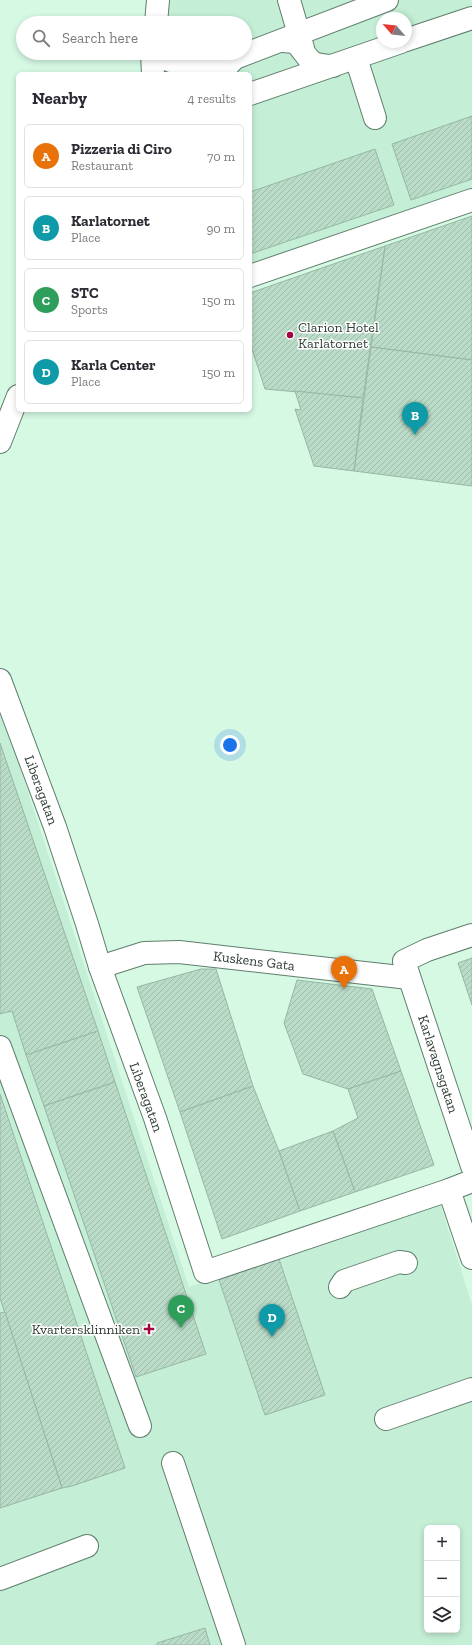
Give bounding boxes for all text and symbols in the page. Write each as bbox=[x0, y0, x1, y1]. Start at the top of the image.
north arrow bbox=[376, 12, 412, 48]
search box bbox=[16, 16, 252, 60]
icon: search bbox=[30, 27, 52, 49]
text: Search here bbox=[62, 29, 138, 47]
text: Nearby bbox=[32, 88, 87, 108]
text: 4 results bbox=[188, 91, 236, 106]
text: Pizzeria di Ciro bbox=[71, 140, 172, 158]
text: A bbox=[42, 149, 50, 164]
text: 70 m bbox=[207, 149, 235, 164]
text: Restaurant bbox=[71, 158, 133, 173]
text: Karlatornet bbox=[71, 212, 150, 230]
text: B bbox=[42, 221, 50, 236]
text: 90 m bbox=[206, 221, 235, 236]
text: Place bbox=[71, 230, 100, 245]
text: STC bbox=[71, 284, 99, 302]
text: C bbox=[42, 293, 50, 308]
text: 150 m bbox=[202, 293, 235, 308]
text: Sports bbox=[71, 302, 108, 317]
place label: Clarion Hotel Karlatornet bbox=[298, 319, 379, 352]
marker: Clarion Hotel Karlatornet bbox=[285, 330, 295, 340]
text: Karla Center bbox=[71, 356, 156, 374]
text: D bbox=[41, 365, 51, 380]
text: 150 m bbox=[202, 365, 235, 380]
text: Place bbox=[71, 374, 100, 389]
pin: B bbox=[402, 402, 428, 435]
your location bbox=[220, 735, 240, 755]
street label: Liberagatan bbox=[21, 753, 61, 827]
street label: Kuskens Gata bbox=[212, 948, 296, 974]
pin: A bbox=[331, 956, 357, 989]
street label: Karlavagnsgatan bbox=[414, 1013, 462, 1115]
street label: Liberagatan bbox=[126, 1060, 166, 1134]
pin: C bbox=[168, 1295, 194, 1328]
pin: D bbox=[259, 1304, 285, 1337]
place label: Kvartersklinniken bbox=[32, 1321, 140, 1338]
marker: Kvartersklinniken bbox=[143, 1323, 155, 1335]
map controls bbox=[424, 1525, 460, 1633]
button: + bbox=[424, 1525, 460, 1561]
button: − bbox=[424, 1561, 460, 1597]
button: layers bbox=[424, 1597, 460, 1633]

